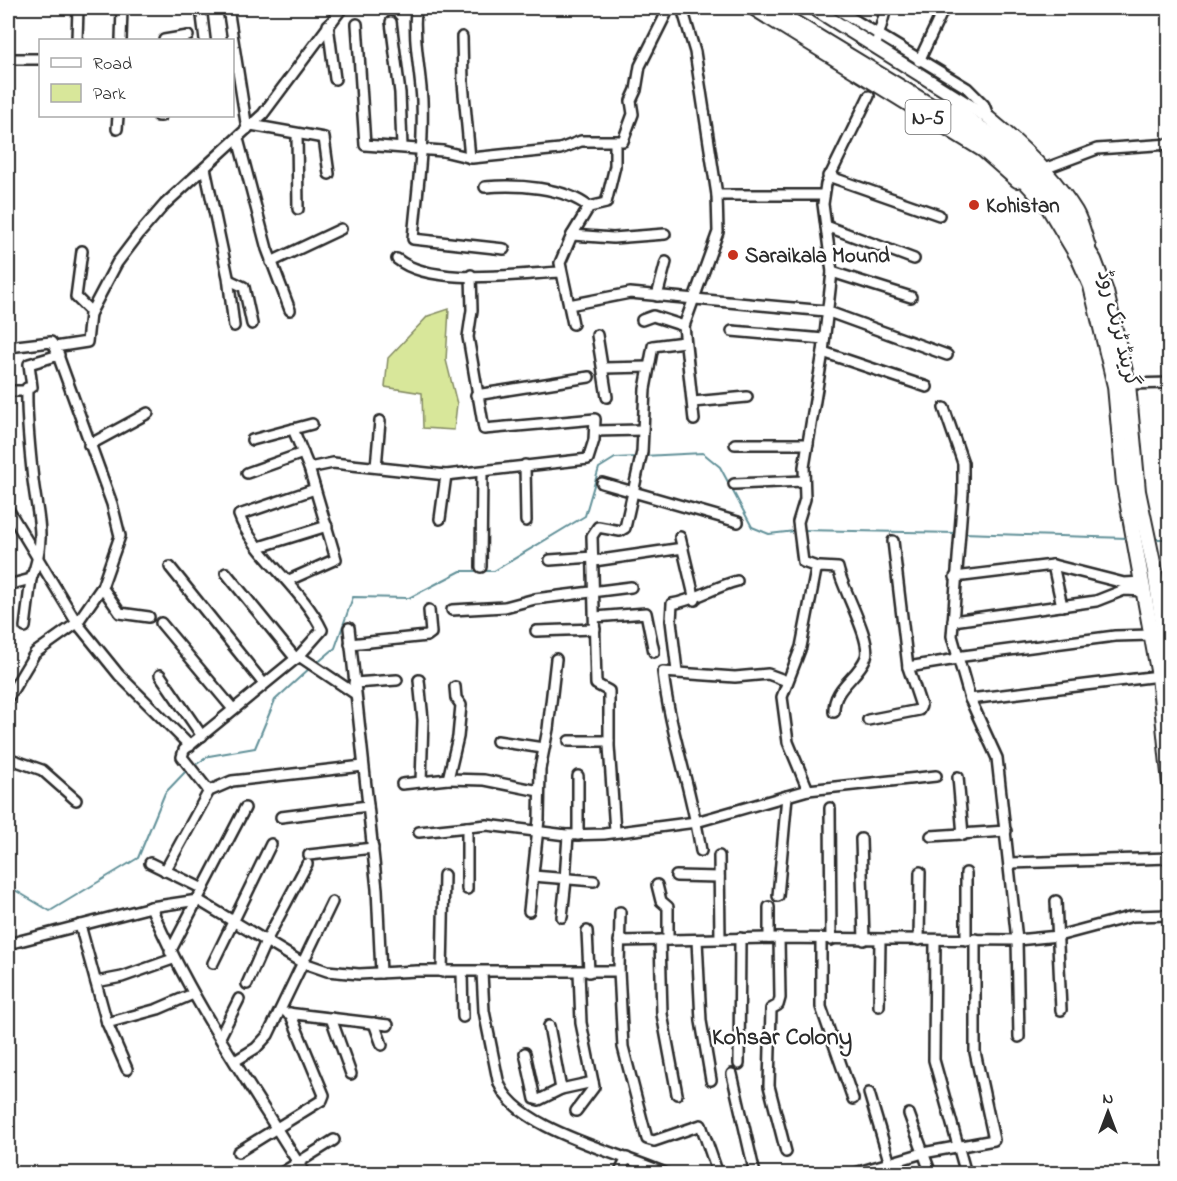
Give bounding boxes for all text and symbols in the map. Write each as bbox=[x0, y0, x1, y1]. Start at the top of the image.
legend bbox=[39, 39, 234, 117]
text: Road bbox=[93, 52, 132, 78]
text: Park bbox=[93, 82, 126, 108]
road number: N-5 bbox=[906, 100, 950, 134]
place label: Kohistan bbox=[986, 192, 1060, 222]
marker: Kohistan bbox=[967, 198, 981, 212]
place label: Saraikala Mound bbox=[745, 242, 890, 272]
marker: Saraikala Mound bbox=[726, 248, 740, 262]
street label: گرینڈ ٹرنک روڈ bbox=[1088, 267, 1146, 390]
district label: Kohsar Colony bbox=[712, 1021, 852, 1057]
north arrow bbox=[1078, 1082, 1138, 1142]
text: N bbox=[1103, 1087, 1114, 1111]

